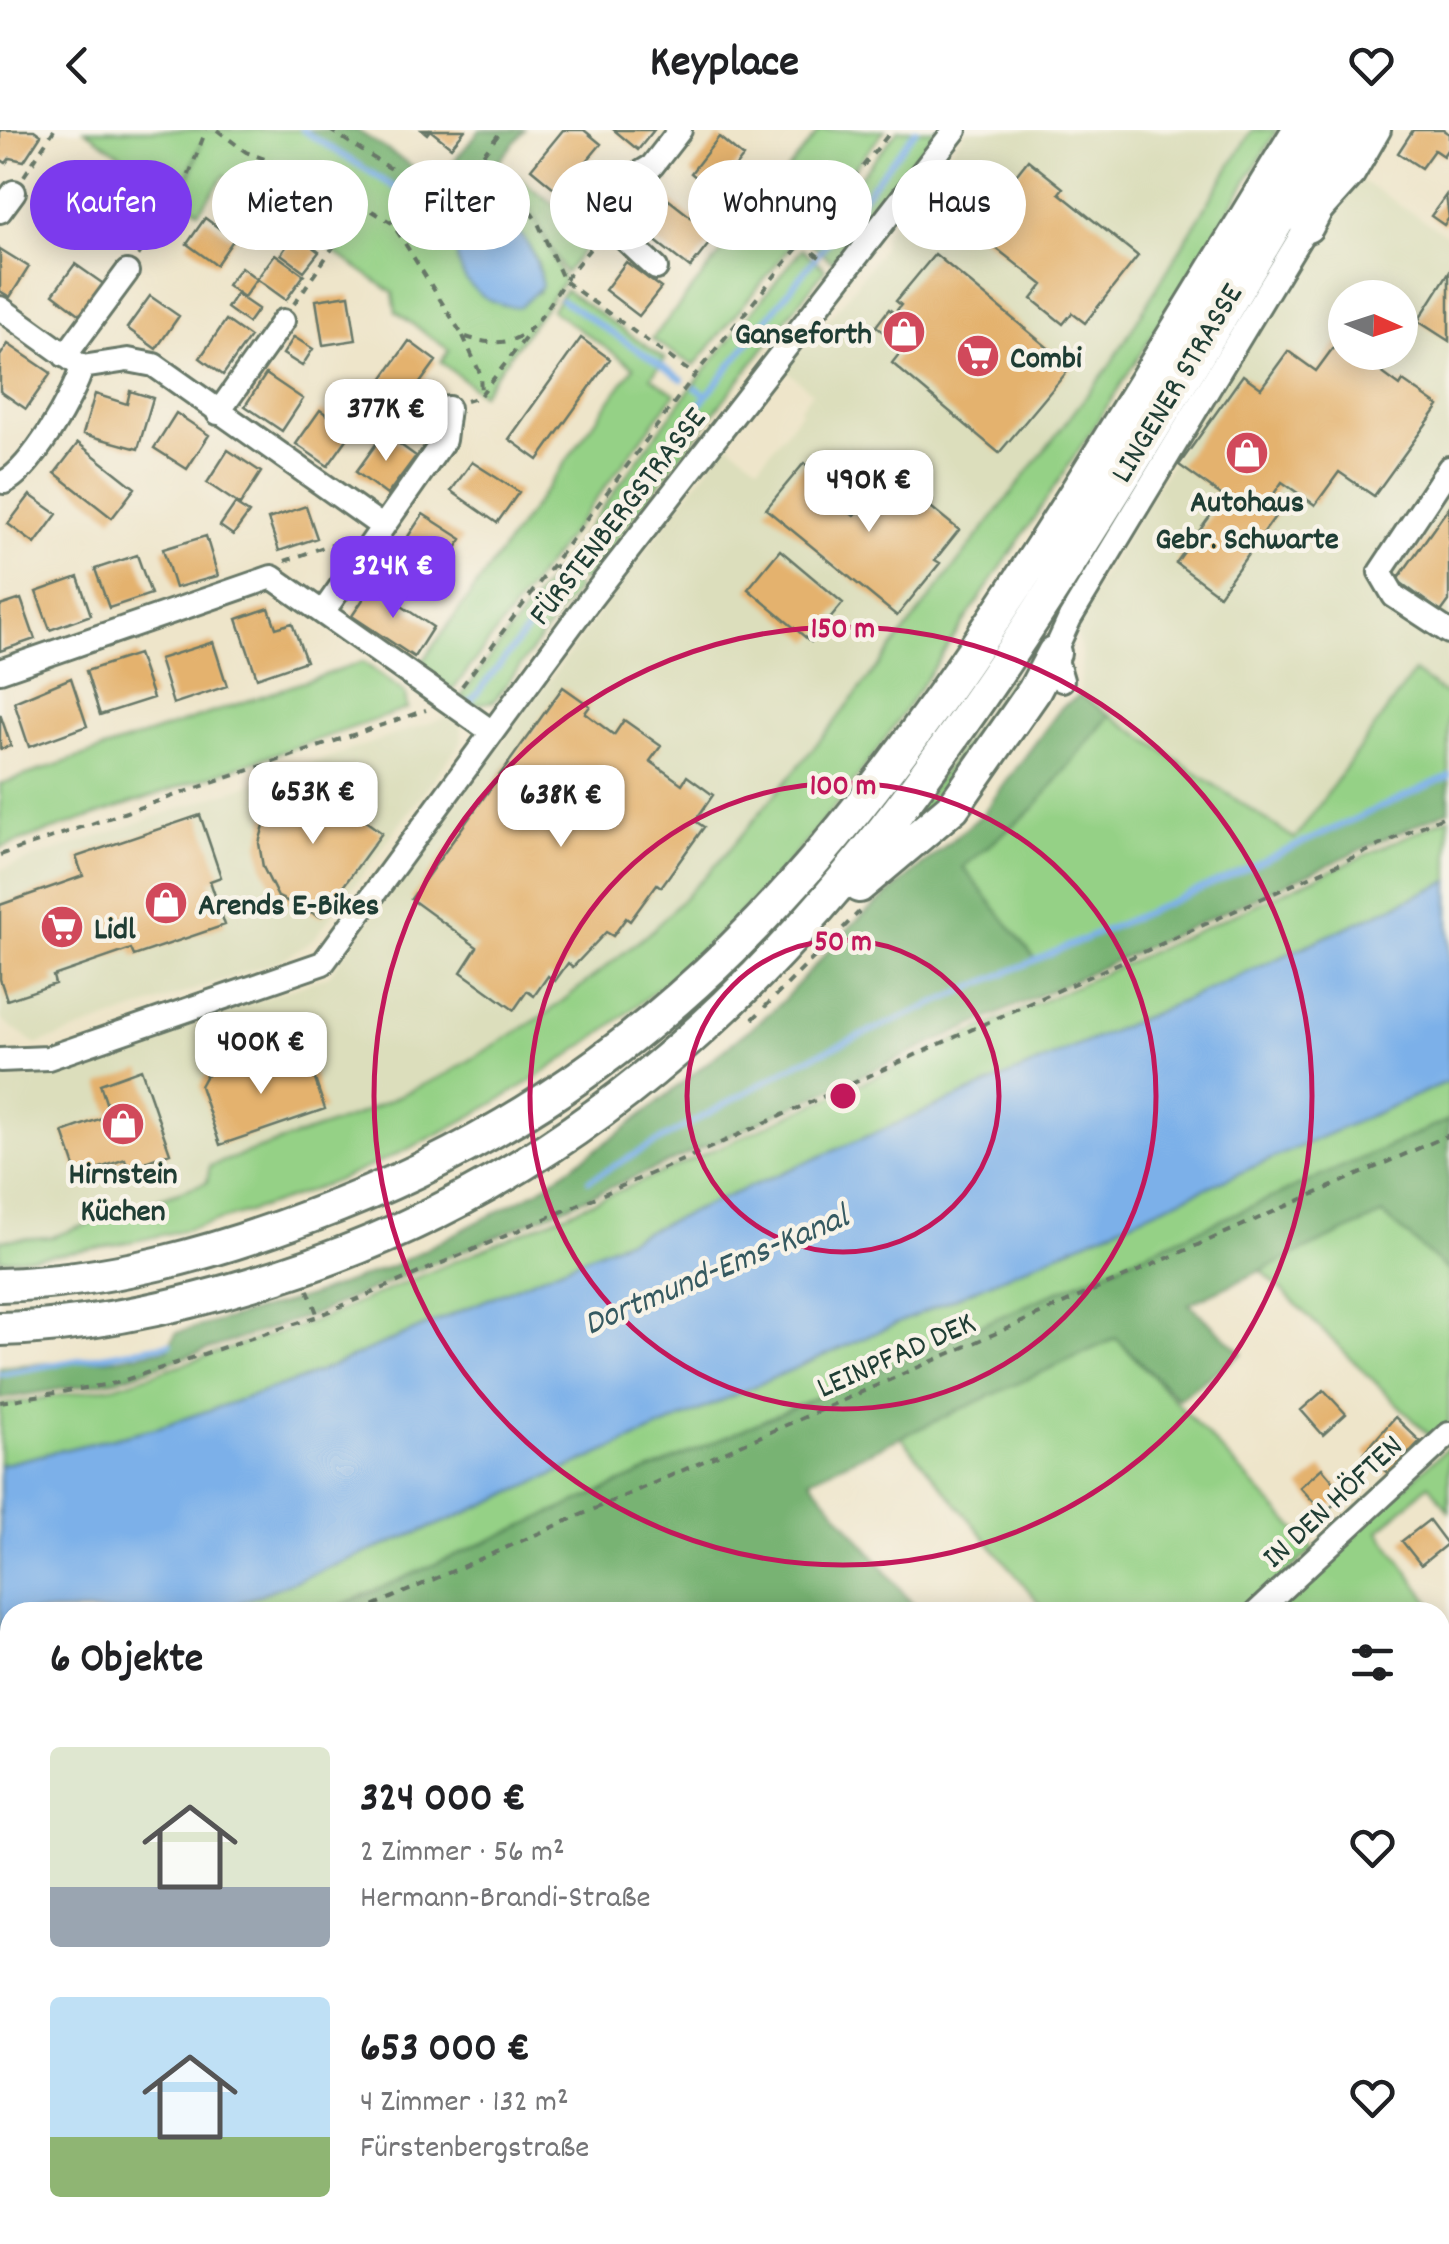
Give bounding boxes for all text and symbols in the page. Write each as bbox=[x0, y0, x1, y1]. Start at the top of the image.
text: Keyplace bbox=[650, 33, 799, 97]
icon: back bbox=[50, 38, 105, 93]
icon: heart bbox=[1344, 38, 1399, 93]
chip: Kaufen bbox=[30, 160, 192, 250]
chip: Mieten bbox=[212, 160, 368, 250]
chip: Filter bbox=[388, 160, 530, 250]
chip: Neu bbox=[550, 160, 668, 250]
chip: Wohnung bbox=[688, 160, 872, 250]
chip: Haus bbox=[892, 160, 1026, 250]
street label: LINGENER STRASSE bbox=[1102, 276, 1257, 493]
north arrow bbox=[1328, 280, 1418, 370]
map controls bbox=[1328, 280, 1418, 370]
shop icon: Ganseforth bbox=[881, 309, 927, 355]
place label: Ganseforth bbox=[735, 314, 872, 360]
supermarket icon: Combi bbox=[955, 333, 1001, 379]
place label: Combi bbox=[1010, 338, 1082, 384]
pin: 377K € bbox=[305, 379, 467, 464]
text: 377K € bbox=[347, 388, 425, 434]
street label: FÜRSTENBERGSTRASSE bbox=[520, 399, 720, 637]
shop icon: Autohaus Gebr. Schwarte bbox=[1224, 430, 1270, 476]
pin: 490K € bbox=[788, 450, 950, 535]
text: 490K € bbox=[826, 459, 912, 505]
place label: Autohaus Gebr. Schwarte bbox=[1155, 482, 1339, 565]
pin: 324K € bbox=[312, 536, 474, 621]
text: 324K € bbox=[352, 545, 434, 591]
text: 150 m bbox=[811, 610, 875, 653]
pin: 653K € bbox=[232, 762, 394, 847]
pin: 638K € bbox=[480, 765, 642, 850]
text: 100 m bbox=[810, 767, 876, 810]
text: 653K € bbox=[271, 771, 355, 817]
text: 638K € bbox=[520, 774, 602, 820]
shop icon: Arends E-Bikes bbox=[143, 880, 189, 926]
place label: Arends E-Bikes bbox=[198, 885, 379, 931]
supermarket icon: Lidl bbox=[39, 904, 85, 950]
place label: Lidl bbox=[94, 909, 136, 955]
text: 50 m bbox=[814, 923, 872, 966]
pin: 400K € bbox=[180, 1012, 342, 1097]
text: 400K € bbox=[217, 1021, 305, 1067]
centre of rings bbox=[825, 1078, 861, 1114]
shop icon: Hirnstein Küchen bbox=[100, 1101, 146, 1147]
place label: Hirnstein Küchen bbox=[69, 1154, 177, 1237]
water label: Dortmund-Ems-Kanal bbox=[577, 1193, 860, 1351]
street label: LEINPFAD DEK bbox=[810, 1302, 984, 1413]
street label: IN DEN HÖFTEN bbox=[1253, 1426, 1415, 1581]
text: 6 Objekte bbox=[50, 1632, 203, 1692]
icon: filters bbox=[1345, 1635, 1400, 1690]
text: 324 000 € bbox=[360, 1771, 526, 1831]
icon: home bbox=[130, 1787, 250, 1907]
icon: heart bbox=[1345, 1820, 1400, 1875]
text: 2 Zimmer · 56 m² bbox=[360, 1831, 565, 1877]
text: Hermann-Brandi-Straße bbox=[360, 1877, 651, 1923]
text: 653 000 € bbox=[360, 2021, 530, 2081]
icon: home bbox=[130, 2037, 250, 2157]
icon: heart bbox=[1345, 2070, 1400, 2125]
text: 4 Zimmer · 132 m² bbox=[360, 2081, 569, 2127]
text: Fürstenbergstraße bbox=[360, 2127, 589, 2173]

